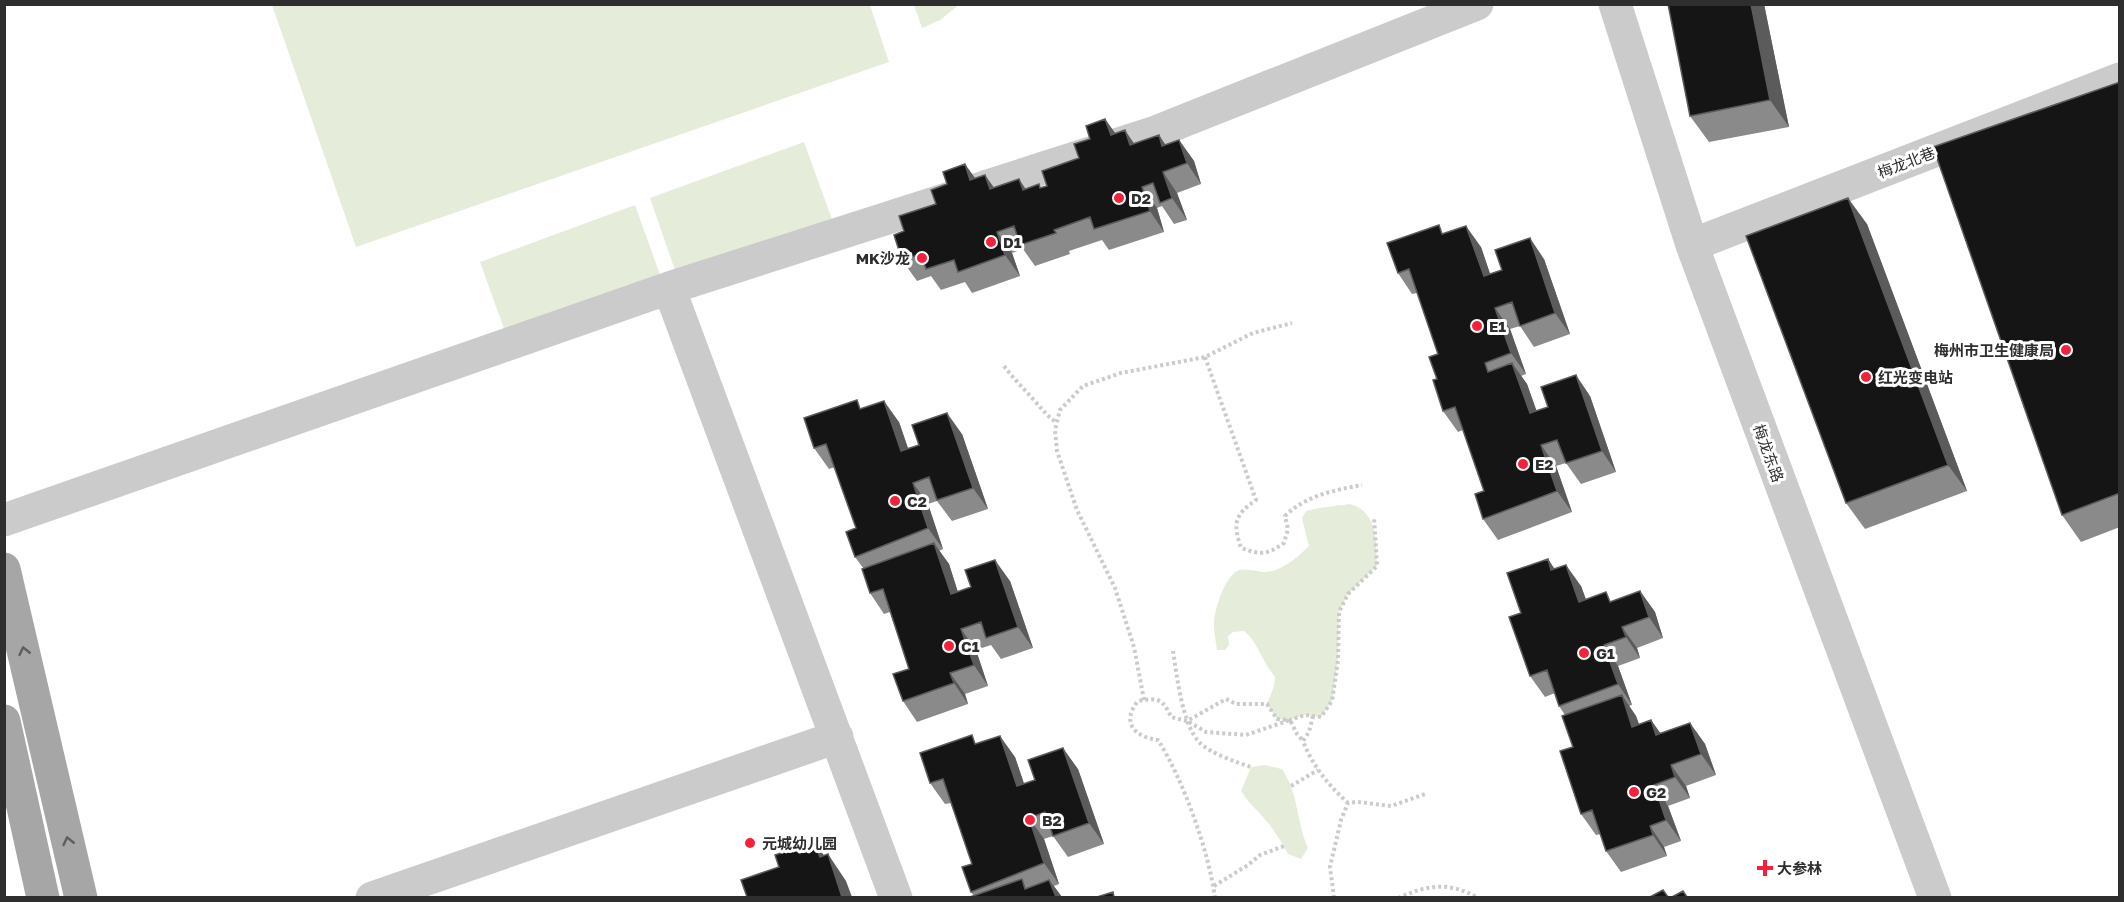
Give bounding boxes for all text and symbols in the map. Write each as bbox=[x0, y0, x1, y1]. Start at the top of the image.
street label: 梅龙北巷 bbox=[1875, 143, 1937, 181]
place label: D2 bbox=[1131, 189, 1151, 207]
marker: D2 bbox=[1112, 191, 1126, 205]
place label: D1 bbox=[1003, 233, 1022, 251]
marker: D1 bbox=[984, 235, 998, 249]
place label: MK沙龙 bbox=[856, 249, 910, 267]
marker: MK沙龙 bbox=[915, 251, 929, 265]
place label: E1 bbox=[1489, 317, 1506, 335]
marker: E1 bbox=[1470, 319, 1484, 333]
place label: 梅州市卫生健康局 bbox=[1934, 341, 2054, 359]
marker: 梅州市卫生健康局 bbox=[2059, 343, 2073, 357]
place label: 红光变电站 bbox=[1878, 368, 1953, 386]
marker: 红光变电站 bbox=[1859, 370, 1873, 384]
street label: 梅龙东路 bbox=[1750, 422, 1788, 484]
place label: E2 bbox=[1535, 455, 1554, 473]
marker: E2 bbox=[1516, 457, 1530, 471]
place label: C2 bbox=[907, 492, 927, 510]
marker: C2 bbox=[888, 494, 902, 508]
place label: C1 bbox=[961, 637, 980, 655]
marker: C1 bbox=[942, 639, 956, 653]
place label: G1 bbox=[1596, 644, 1615, 662]
one-way arrow bbox=[18, 646, 31, 656]
marker: G1 bbox=[1577, 646, 1591, 660]
place label: G2 bbox=[1646, 783, 1666, 801]
marker: G2 bbox=[1627, 785, 1641, 799]
place label: B2 bbox=[1042, 811, 1062, 829]
marker: B2 bbox=[1023, 813, 1037, 827]
place label: 元城幼儿园 bbox=[762, 834, 837, 852]
one-way arrow bbox=[62, 836, 75, 846]
marker: 元城幼儿园 bbox=[743, 836, 757, 850]
place label: 大参林 bbox=[1777, 859, 1822, 877]
marker: 大参林 bbox=[1758, 861, 1772, 875]

